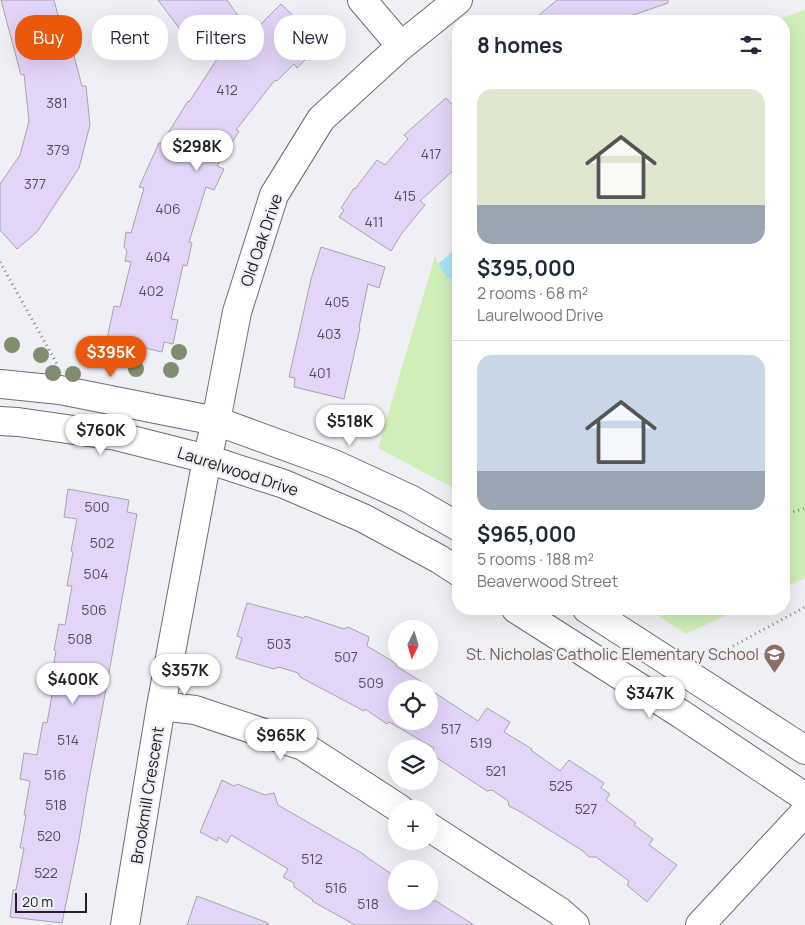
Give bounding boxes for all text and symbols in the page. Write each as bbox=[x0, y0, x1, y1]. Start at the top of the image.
chip: Buy bbox=[15, 15, 82, 60]
chip: Rent bbox=[92, 15, 168, 60]
chip: Filters bbox=[178, 15, 264, 60]
chip: New bbox=[274, 15, 346, 60]
text: 8 homes bbox=[477, 31, 563, 59]
icon: filters bbox=[737, 31, 765, 59]
house number: 412 bbox=[216, 80, 238, 99]
house number: 381 bbox=[46, 93, 68, 112]
icon: home bbox=[576, 122, 666, 212]
pin: $298K bbox=[162, 130, 232, 172]
text: $298K bbox=[172, 135, 222, 157]
house number: 379 bbox=[46, 140, 70, 159]
house number: 417 bbox=[421, 144, 441, 163]
house number: 377 bbox=[24, 174, 46, 193]
house number: 415 bbox=[394, 186, 416, 205]
street label: Old Oak Drive bbox=[235, 191, 287, 289]
house number: 406 bbox=[155, 199, 181, 218]
house number: 411 bbox=[364, 212, 384, 231]
house number: 404 bbox=[145, 247, 171, 266]
text: $395,000 bbox=[477, 254, 576, 282]
house number: 402 bbox=[139, 281, 163, 300]
text: 2 rooms · 68 m² bbox=[477, 282, 588, 304]
house number: 405 bbox=[325, 292, 349, 311]
text: Laurelwood Drive bbox=[477, 304, 603, 326]
house number: 403 bbox=[317, 324, 341, 343]
pin: $395K bbox=[76, 336, 146, 378]
text: $395K bbox=[86, 341, 136, 363]
house number: 401 bbox=[309, 363, 331, 382]
icon: home bbox=[576, 387, 666, 477]
pin: $518K bbox=[315, 404, 385, 447]
text: $518K bbox=[327, 410, 373, 432]
pin: $760K bbox=[66, 414, 136, 456]
text: $760K bbox=[76, 419, 126, 441]
street label: Laurelwood Drive bbox=[175, 441, 301, 501]
house number: 500 bbox=[84, 497, 110, 516]
text: $965,000 bbox=[477, 520, 576, 548]
house number: 502 bbox=[90, 533, 114, 552]
text: 5 rooms · 188 m² bbox=[477, 548, 594, 570]
house number: 504 bbox=[84, 564, 108, 583]
text: Beaverwood Street bbox=[477, 570, 618, 592]
house number: 506 bbox=[81, 600, 107, 619]
north arrow bbox=[388, 620, 438, 670]
map controls bbox=[388, 620, 438, 910]
house number: 508 bbox=[68, 629, 92, 648]
house number: 503 bbox=[267, 634, 291, 653]
school or university icon: St. Nicholas Catholic Elementary School bbox=[763, 642, 787, 673]
place label: St. Nicholas Catholic Elementary School bbox=[466, 643, 759, 665]
house number: 507 bbox=[334, 647, 358, 666]
pin: $357K bbox=[150, 654, 220, 696]
text: $357K bbox=[161, 659, 209, 681]
pin: $400K bbox=[38, 662, 108, 705]
text: $400K bbox=[47, 668, 99, 690]
house number: 509 bbox=[358, 673, 384, 692]
pin: $347K bbox=[615, 676, 685, 719]
button: locate bbox=[388, 680, 438, 730]
text: $347K bbox=[626, 682, 674, 704]
pin: $965K bbox=[246, 718, 316, 761]
house number: 517 bbox=[441, 719, 461, 738]
text: $965K bbox=[256, 724, 306, 746]
street label: Brookmill Crescent bbox=[125, 725, 169, 865]
house number: 514 bbox=[57, 730, 79, 749]
house number: 519 bbox=[470, 733, 492, 752]
button: layers bbox=[388, 740, 438, 790]
house number: 521 bbox=[485, 761, 507, 780]
house number: 516 bbox=[44, 765, 66, 784]
house number: 525 bbox=[549, 776, 573, 795]
house number: 518 bbox=[45, 795, 67, 814]
house number: 527 bbox=[575, 799, 597, 818]
button: + bbox=[388, 800, 438, 850]
house number: 520 bbox=[37, 826, 61, 845]
house number: 512 bbox=[301, 849, 323, 868]
button: − bbox=[388, 860, 438, 910]
house number: 522 bbox=[34, 863, 58, 882]
house number: 516 bbox=[325, 878, 347, 897]
scale bar bbox=[15, 890, 88, 913]
text: 20 m bbox=[22, 892, 53, 911]
house number: 518 bbox=[357, 894, 379, 913]

